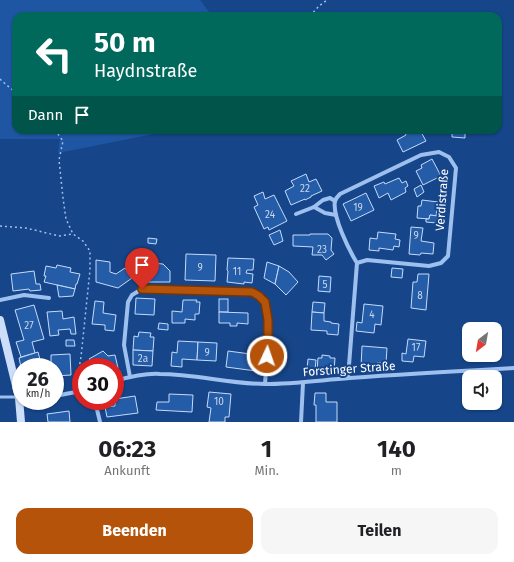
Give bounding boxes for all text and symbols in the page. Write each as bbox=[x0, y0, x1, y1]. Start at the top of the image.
text: 50 m bbox=[94, 26, 156, 59]
icon: left bbox=[28, 28, 80, 80]
text: Haydnstraße bbox=[94, 60, 197, 82]
icon: arrive bbox=[71, 104, 93, 126]
text: Dann bbox=[28, 106, 63, 124]
street label: Verdistraße bbox=[433, 169, 451, 231]
house number: 22 bbox=[300, 183, 310, 195]
house number: 19 bbox=[353, 202, 363, 214]
house number: 24 bbox=[265, 209, 276, 221]
house number: 9 bbox=[413, 230, 419, 242]
house number: 23 bbox=[317, 244, 327, 256]
pin bbox=[125, 248, 159, 289]
icon: arrive bbox=[131, 254, 153, 276]
house number: 9 bbox=[197, 262, 203, 274]
house number: 11 bbox=[233, 266, 241, 278]
house number: 5 bbox=[322, 279, 328, 291]
house number: 8 bbox=[417, 290, 423, 302]
house number: 4 bbox=[369, 309, 375, 321]
house number: 27 bbox=[24, 320, 34, 332]
north arrow bbox=[462, 322, 502, 362]
map controls bbox=[462, 322, 502, 410]
position arrow bbox=[246, 335, 288, 377]
house number: 17 bbox=[412, 342, 421, 354]
house number: 9 bbox=[204, 347, 210, 359]
house number: 2a bbox=[138, 353, 148, 365]
speed limit sign: 30 bbox=[72, 358, 124, 410]
street label: Forstinger Straße bbox=[302, 359, 396, 379]
text: 26 bbox=[27, 367, 49, 391]
button: sound bbox=[462, 370, 502, 410]
text: km/h bbox=[26, 388, 50, 400]
house number: 10 bbox=[214, 396, 224, 408]
text: 06:23 bbox=[98, 435, 156, 463]
text: 1 bbox=[261, 435, 272, 463]
text: 140 bbox=[377, 435, 416, 463]
text: Ankunft bbox=[104, 463, 150, 478]
text: Min. bbox=[254, 463, 279, 478]
text: m bbox=[391, 463, 402, 478]
button: Beenden bbox=[16, 508, 253, 554]
button: Teilen bbox=[261, 508, 498, 554]

